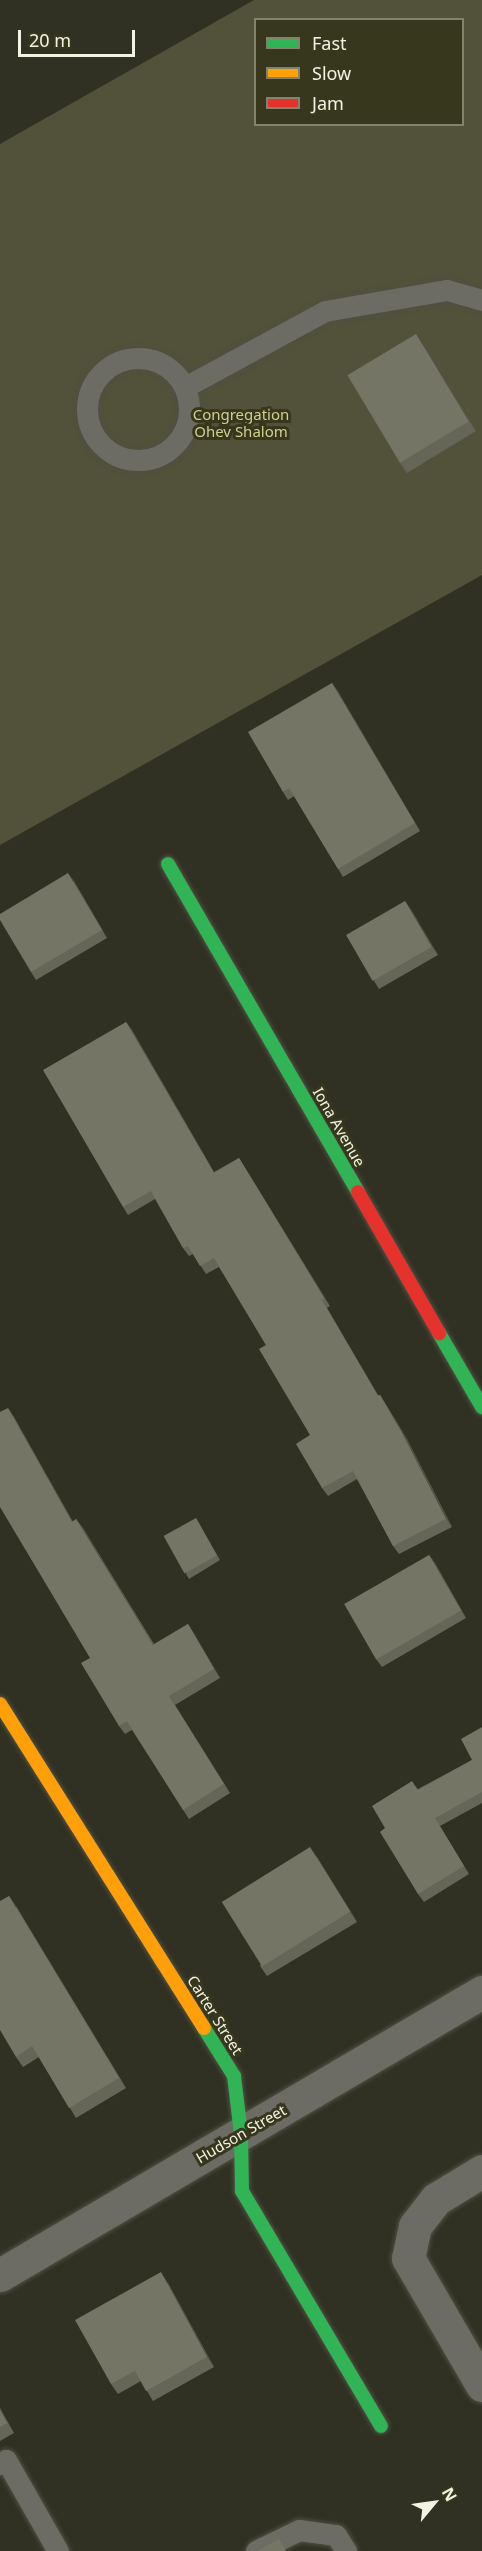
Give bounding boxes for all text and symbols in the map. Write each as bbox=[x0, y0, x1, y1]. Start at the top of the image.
scale bar bbox=[21, 18, 138, 56]
legend bbox=[254, 18, 464, 126]
text: 20 m bbox=[29, 28, 71, 52]
text: Fast bbox=[312, 31, 347, 55]
text: Slow bbox=[312, 61, 351, 85]
text: Jam bbox=[312, 91, 344, 115]
park label: Congregation Ohev Shalom bbox=[193, 405, 289, 440]
street label: Iona Avenue bbox=[309, 1084, 369, 1170]
street label: Carter Street bbox=[184, 1972, 246, 2058]
street label: Hudson Street bbox=[193, 2101, 289, 2167]
north arrow bbox=[404, 2473, 464, 2533]
text: N bbox=[437, 2483, 463, 2505]

